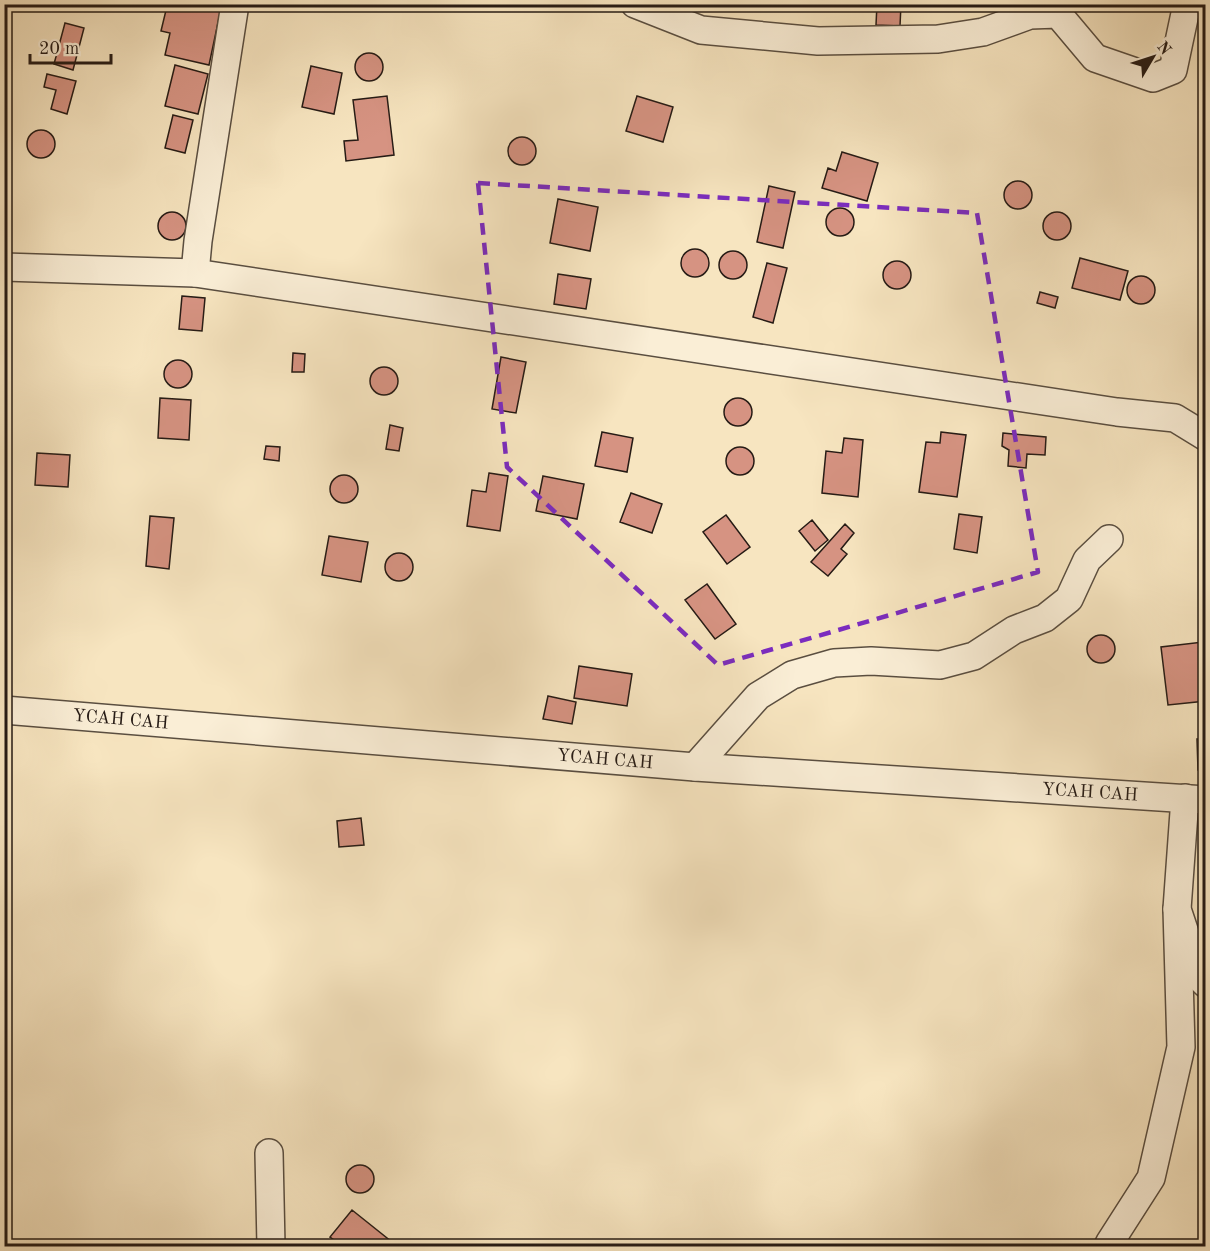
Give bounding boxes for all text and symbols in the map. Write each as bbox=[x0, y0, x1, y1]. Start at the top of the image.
scale bar bbox=[30, 27, 111, 65]
north arrow bbox=[1123, 27, 1183, 87]
text: N bbox=[1153, 39, 1174, 59]
text: 20 m bbox=[39, 40, 79, 58]
street label: ҮСАН САН bbox=[72, 707, 169, 733]
street label: ҮСАН САН bbox=[556, 747, 654, 773]
street label: ҮСАН САН bbox=[1041, 780, 1138, 805]

